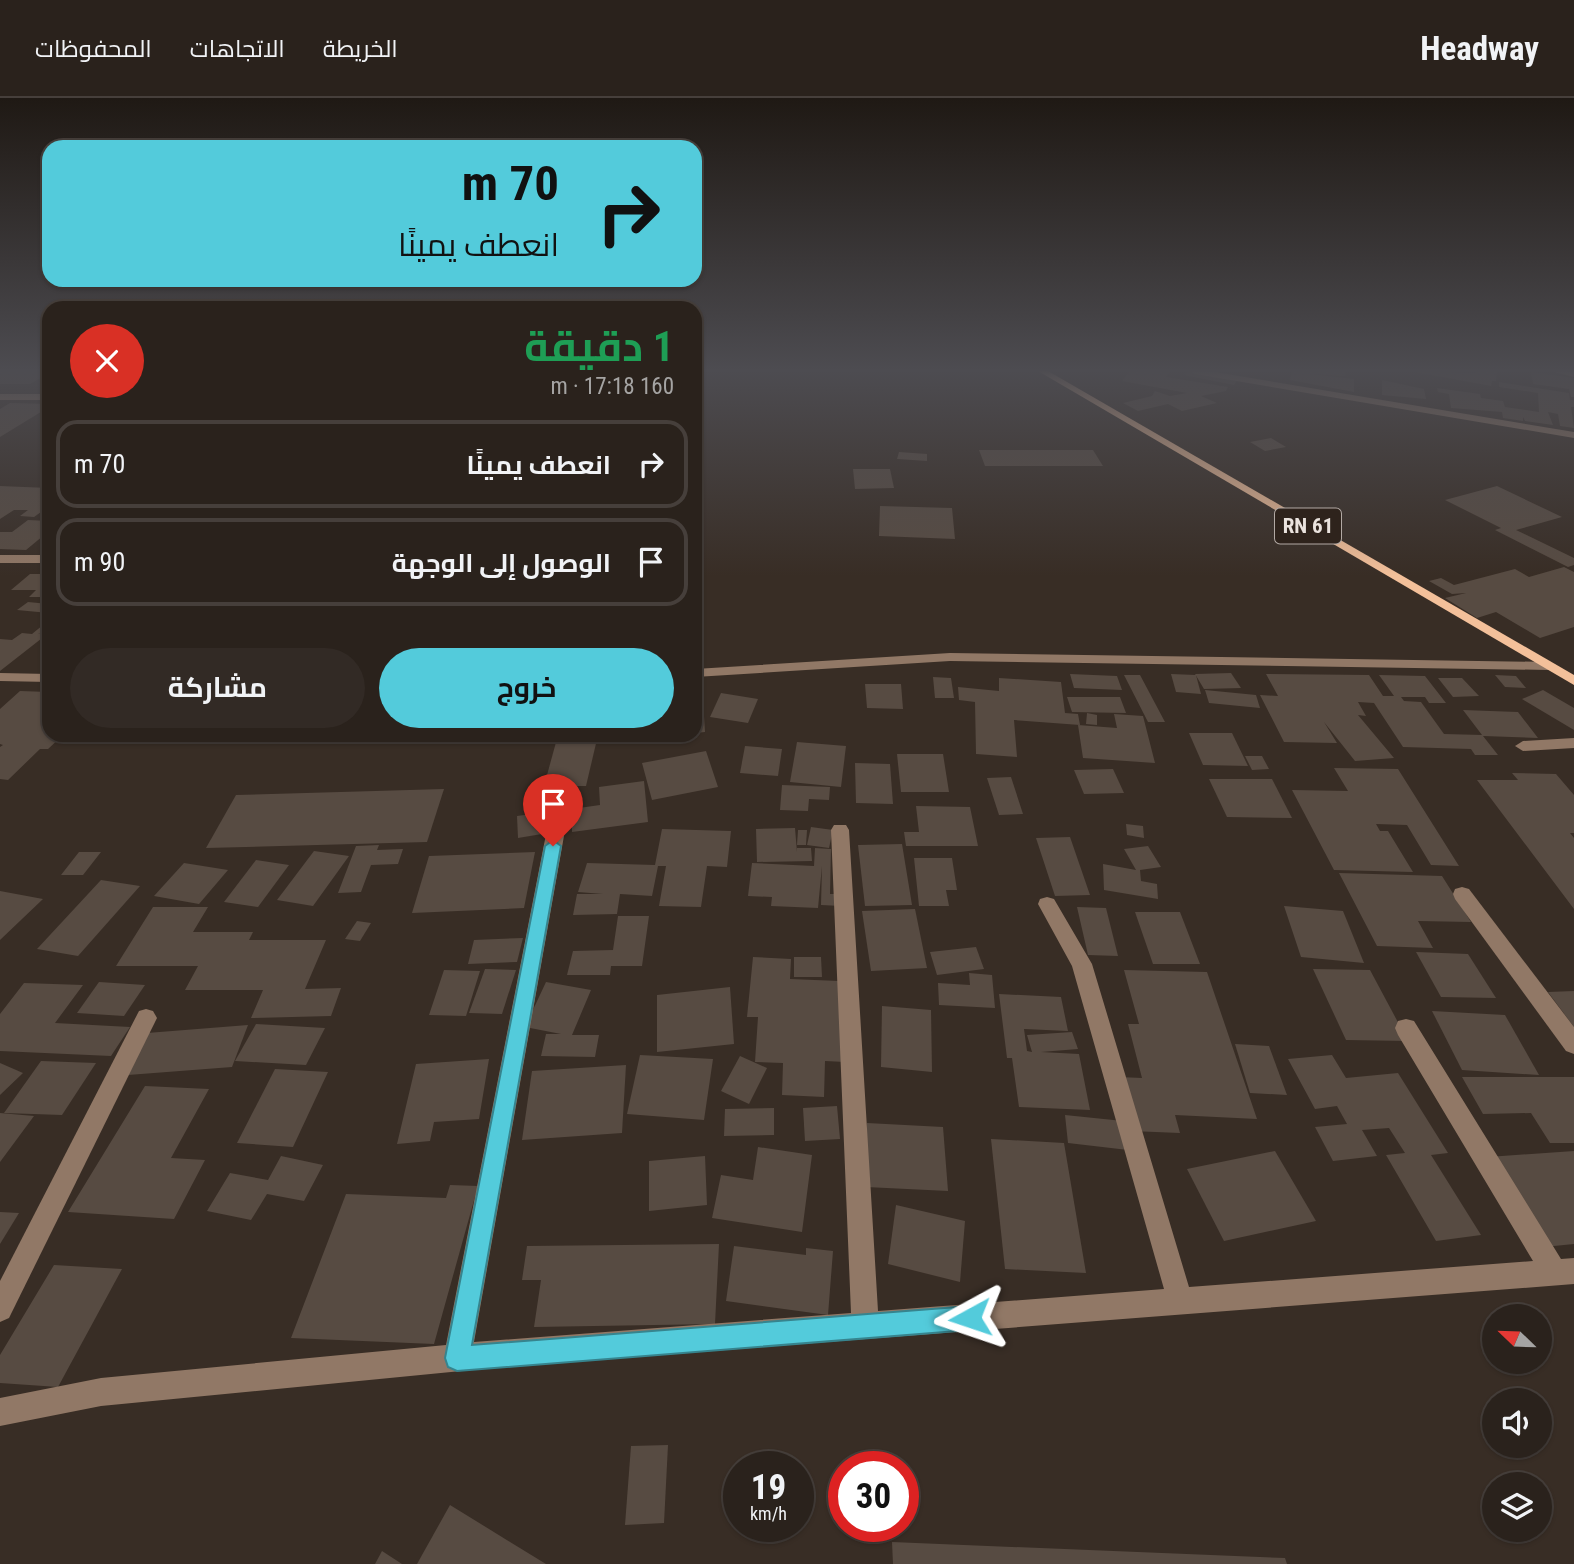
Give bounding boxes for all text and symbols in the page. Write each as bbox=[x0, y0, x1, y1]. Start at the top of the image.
text: Headway bbox=[1420, 29, 1539, 68]
text: المحفوظات bbox=[35, 35, 152, 63]
text: الاتجاهات bbox=[190, 35, 285, 63]
text: الخريطة bbox=[323, 35, 398, 63]
text: 70 m bbox=[462, 155, 559, 212]
icon: right bbox=[583, 168, 674, 259]
text: انعطف يمينًا bbox=[398, 226, 559, 264]
text: 1 دقيقة bbox=[524, 322, 674, 371]
button: close bbox=[70, 324, 144, 398]
text: 160 m · 17:18 bbox=[550, 373, 674, 400]
icon: right bbox=[632, 445, 670, 483]
text: 70 m bbox=[74, 449, 125, 479]
text: انعطف يمينًا bbox=[466, 450, 611, 480]
road number: RN 61 bbox=[1275, 508, 1341, 544]
icon: arrive bbox=[632, 543, 670, 581]
text: 90 m bbox=[74, 547, 125, 577]
text: الوصول إلى الوجهة bbox=[392, 548, 611, 578]
button: مشاركة bbox=[70, 648, 365, 728]
button: خروج bbox=[379, 648, 674, 728]
pin bbox=[523, 774, 583, 846]
icon: arrive bbox=[534, 785, 572, 823]
position arrow bbox=[933, 1281, 1007, 1355]
north arrow bbox=[1482, 1304, 1552, 1374]
map controls bbox=[1482, 1304, 1552, 1542]
button: sound bbox=[1482, 1388, 1552, 1458]
speed limit sign: 30 bbox=[828, 1451, 919, 1542]
text: 19 bbox=[751, 1467, 786, 1508]
button: layers bbox=[1482, 1472, 1552, 1542]
text: km/h bbox=[750, 1503, 787, 1524]

